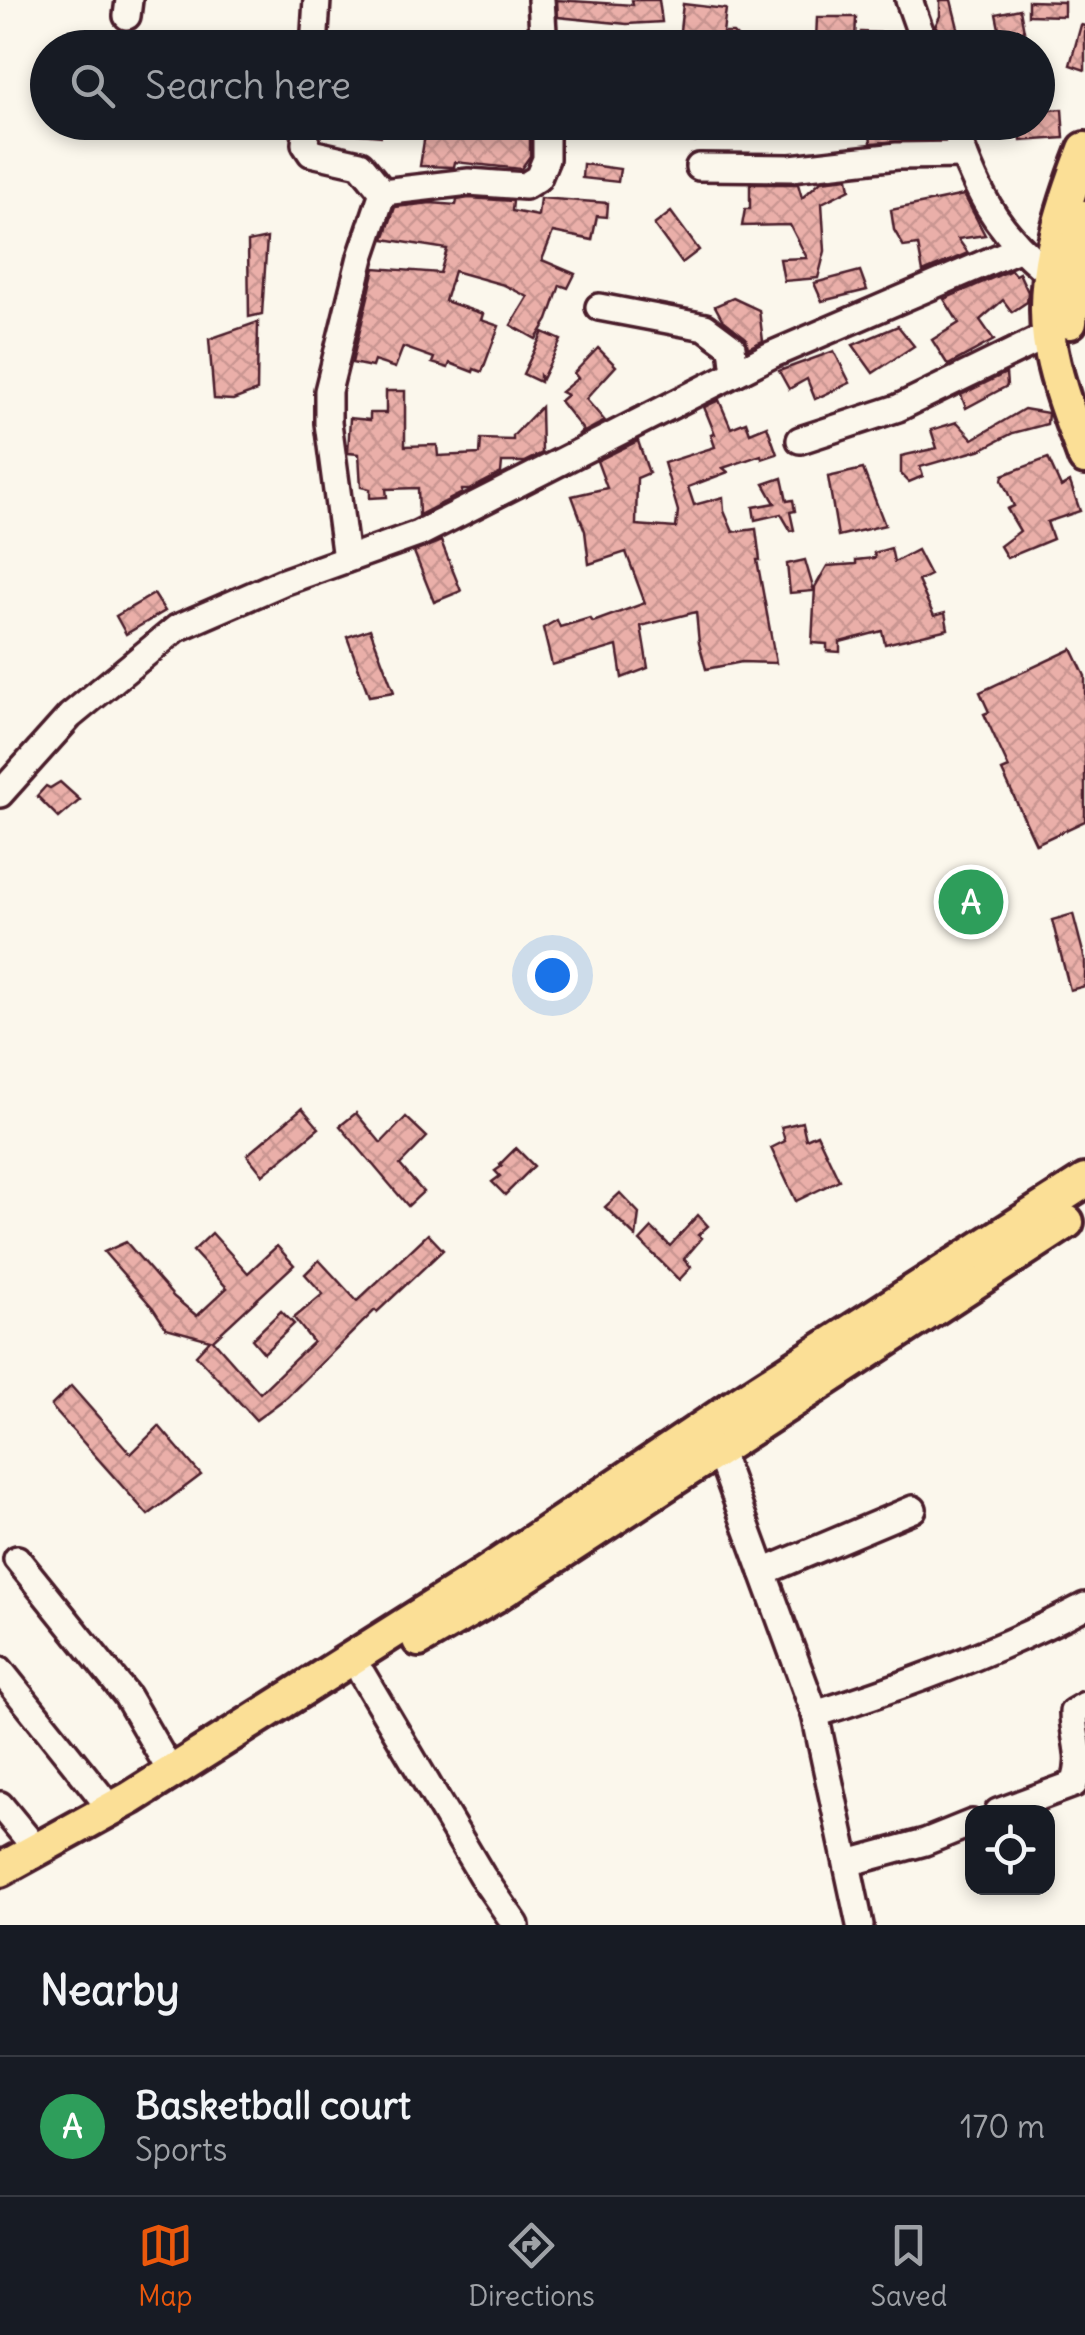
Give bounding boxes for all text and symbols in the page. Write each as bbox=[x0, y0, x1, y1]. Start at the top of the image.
search box bbox=[30, 30, 1055, 140]
icon: search bbox=[65, 58, 120, 113]
text: Search here bbox=[145, 62, 351, 109]
pin: A bbox=[938, 864, 1004, 940]
your location bbox=[527, 950, 578, 1001]
map controls bbox=[965, 1805, 1055, 1895]
button: locate bbox=[965, 1805, 1055, 1895]
text: Nearby bbox=[40, 1964, 179, 2016]
text: Basketball court bbox=[135, 2082, 411, 2129]
text: A bbox=[62, 2106, 83, 2147]
text: 170 m bbox=[960, 2106, 1045, 2147]
text: Sports bbox=[135, 2129, 227, 2170]
tab: Map bbox=[138, 2218, 193, 2314]
tab: Directions bbox=[468, 2218, 595, 2314]
tab: Saved bbox=[870, 2218, 947, 2314]

